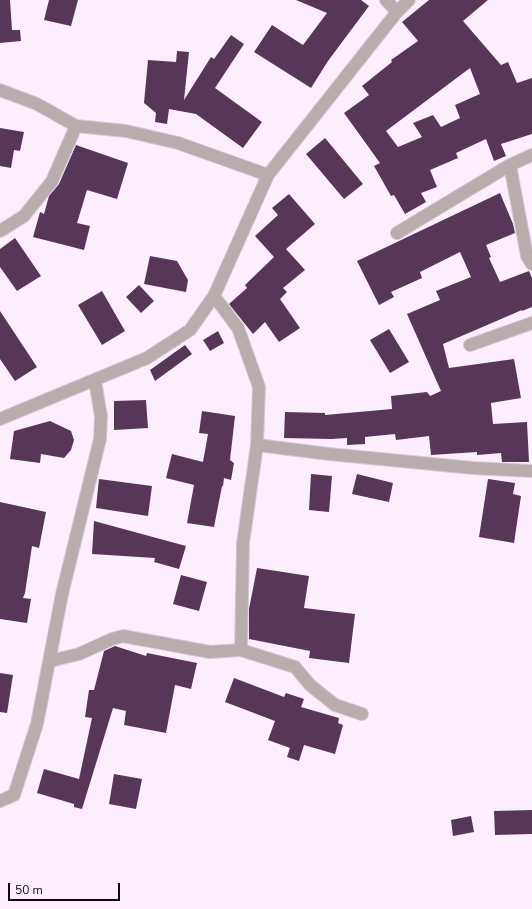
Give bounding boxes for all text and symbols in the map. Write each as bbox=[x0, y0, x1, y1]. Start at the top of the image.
scale bar bbox=[10, 875, 122, 901]
text: 50 m bbox=[15, 882, 43, 898]

